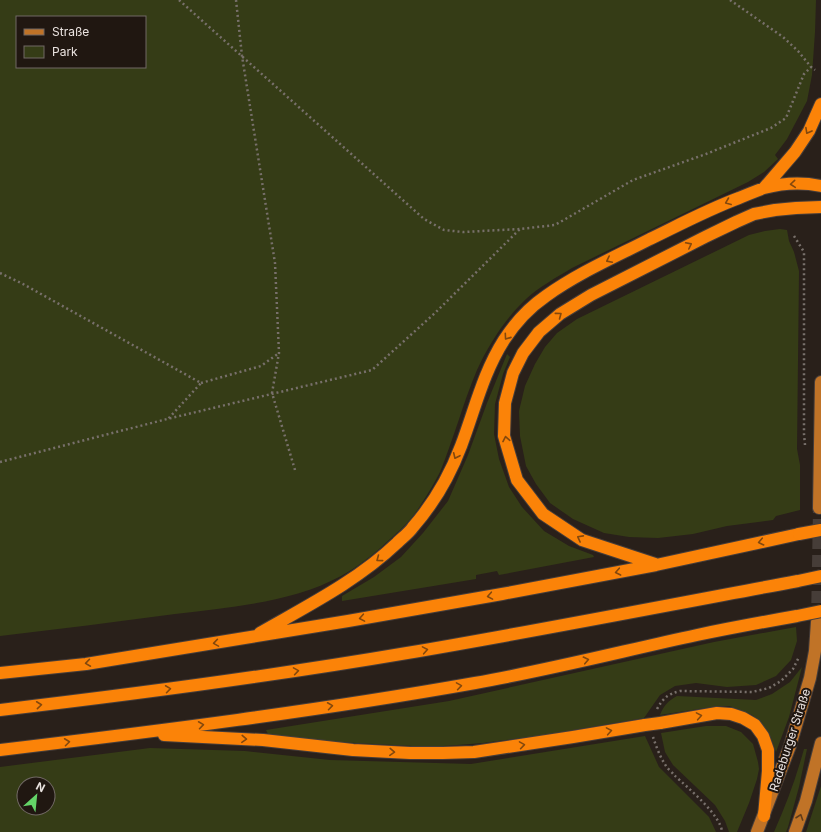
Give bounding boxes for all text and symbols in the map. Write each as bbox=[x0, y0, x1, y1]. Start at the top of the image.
legend bbox=[16, 16, 146, 68]
text: Straße bbox=[52, 24, 89, 39]
text: Park bbox=[52, 44, 78, 59]
one-way arrow bbox=[805, 127, 813, 134]
one-way arrow bbox=[790, 179, 796, 188]
one-way arrow bbox=[725, 197, 732, 205]
one-way arrow bbox=[685, 242, 693, 250]
one-way arrow bbox=[606, 255, 613, 263]
one-way arrow bbox=[555, 313, 562, 320]
one-way arrow bbox=[504, 333, 512, 340]
one-way arrow bbox=[502, 436, 510, 442]
one-way arrow bbox=[453, 452, 461, 460]
one-way arrow bbox=[577, 535, 584, 543]
one-way arrow bbox=[758, 538, 764, 546]
one-way arrow bbox=[377, 554, 384, 561]
one-way arrow bbox=[615, 567, 621, 576]
one-way arrow bbox=[487, 591, 493, 600]
one-way arrow bbox=[359, 614, 365, 622]
one-way arrow bbox=[213, 638, 219, 646]
one-way arrow bbox=[422, 646, 428, 655]
one-way arrow bbox=[583, 657, 589, 665]
one-way arrow bbox=[84, 658, 91, 667]
one-way arrow bbox=[293, 667, 299, 675]
one-way arrow bbox=[455, 682, 462, 691]
one-way arrow bbox=[165, 685, 171, 694]
street label: Radeburger Straße bbox=[766, 687, 813, 793]
one-way arrow bbox=[36, 701, 42, 710]
one-way arrow bbox=[327, 702, 333, 711]
one-way arrow bbox=[696, 712, 702, 721]
one-way arrow bbox=[198, 720, 205, 729]
one-way arrow bbox=[606, 727, 612, 736]
one-way arrow bbox=[241, 735, 247, 744]
one-way arrow bbox=[63, 738, 70, 747]
one-way arrow bbox=[519, 741, 525, 750]
one-way arrow bbox=[389, 748, 395, 756]
north arrow bbox=[16, 776, 56, 816]
text: N bbox=[34, 779, 47, 795]
one-way arrow bbox=[796, 813, 804, 820]

